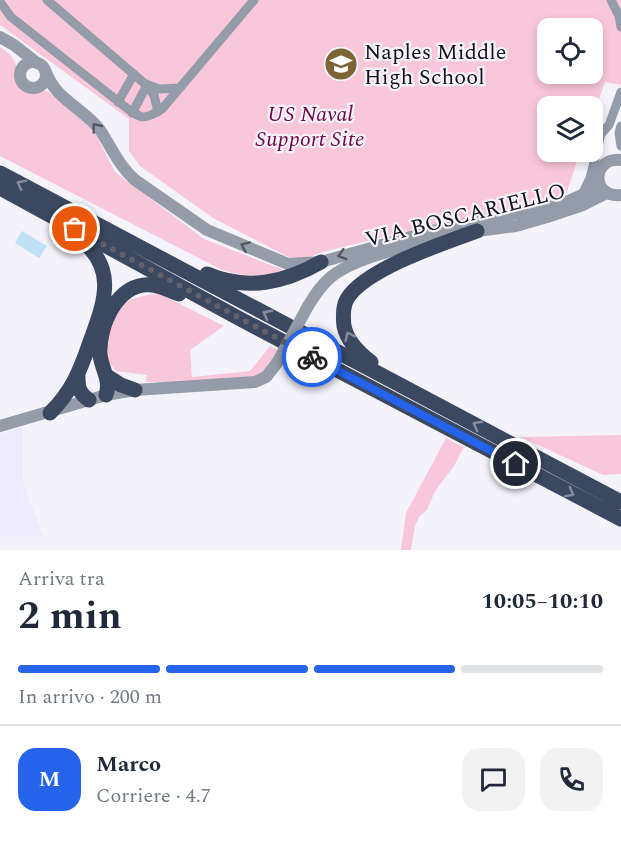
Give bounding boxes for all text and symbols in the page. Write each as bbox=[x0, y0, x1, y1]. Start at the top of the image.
map controls bbox=[537, 18, 603, 162]
button: locate bbox=[537, 18, 603, 84]
place label: Naples Middle High School bbox=[364, 36, 506, 94]
school or university icon: Naples Middle High School bbox=[323, 46, 359, 82]
button: layers bbox=[537, 96, 603, 162]
park label: US Naval Support Site bbox=[256, 98, 364, 156]
one-way arrow bbox=[92, 123, 103, 134]
street label: VIA BOSCARIELLO bbox=[362, 175, 569, 256]
one-way arrow bbox=[16, 180, 27, 191]
pin bbox=[49, 203, 100, 254]
icon: bag bbox=[58, 212, 91, 245]
one-way arrow bbox=[240, 242, 251, 254]
one-way arrow bbox=[337, 248, 348, 260]
one-way arrow bbox=[263, 310, 273, 321]
courier bbox=[282, 327, 342, 387]
one-way arrow bbox=[345, 332, 357, 343]
icon: bike bbox=[296, 341, 329, 374]
one-way arrow bbox=[472, 421, 483, 432]
pin bbox=[490, 438, 541, 489]
icon: home bbox=[499, 447, 532, 480]
one-way arrow bbox=[564, 486, 575, 497]
text: Arriva tra bbox=[18, 564, 105, 594]
text: 10:05–10:10 bbox=[481, 585, 603, 618]
text: 2 min bbox=[18, 587, 122, 646]
text: In arrivo · 200 m bbox=[18, 682, 162, 712]
text: Marco bbox=[96, 748, 161, 781]
button: chat bbox=[462, 748, 525, 811]
button: phone bbox=[540, 748, 603, 811]
text: M bbox=[39, 763, 60, 796]
text: Corriere · 4.7 bbox=[96, 781, 211, 811]

